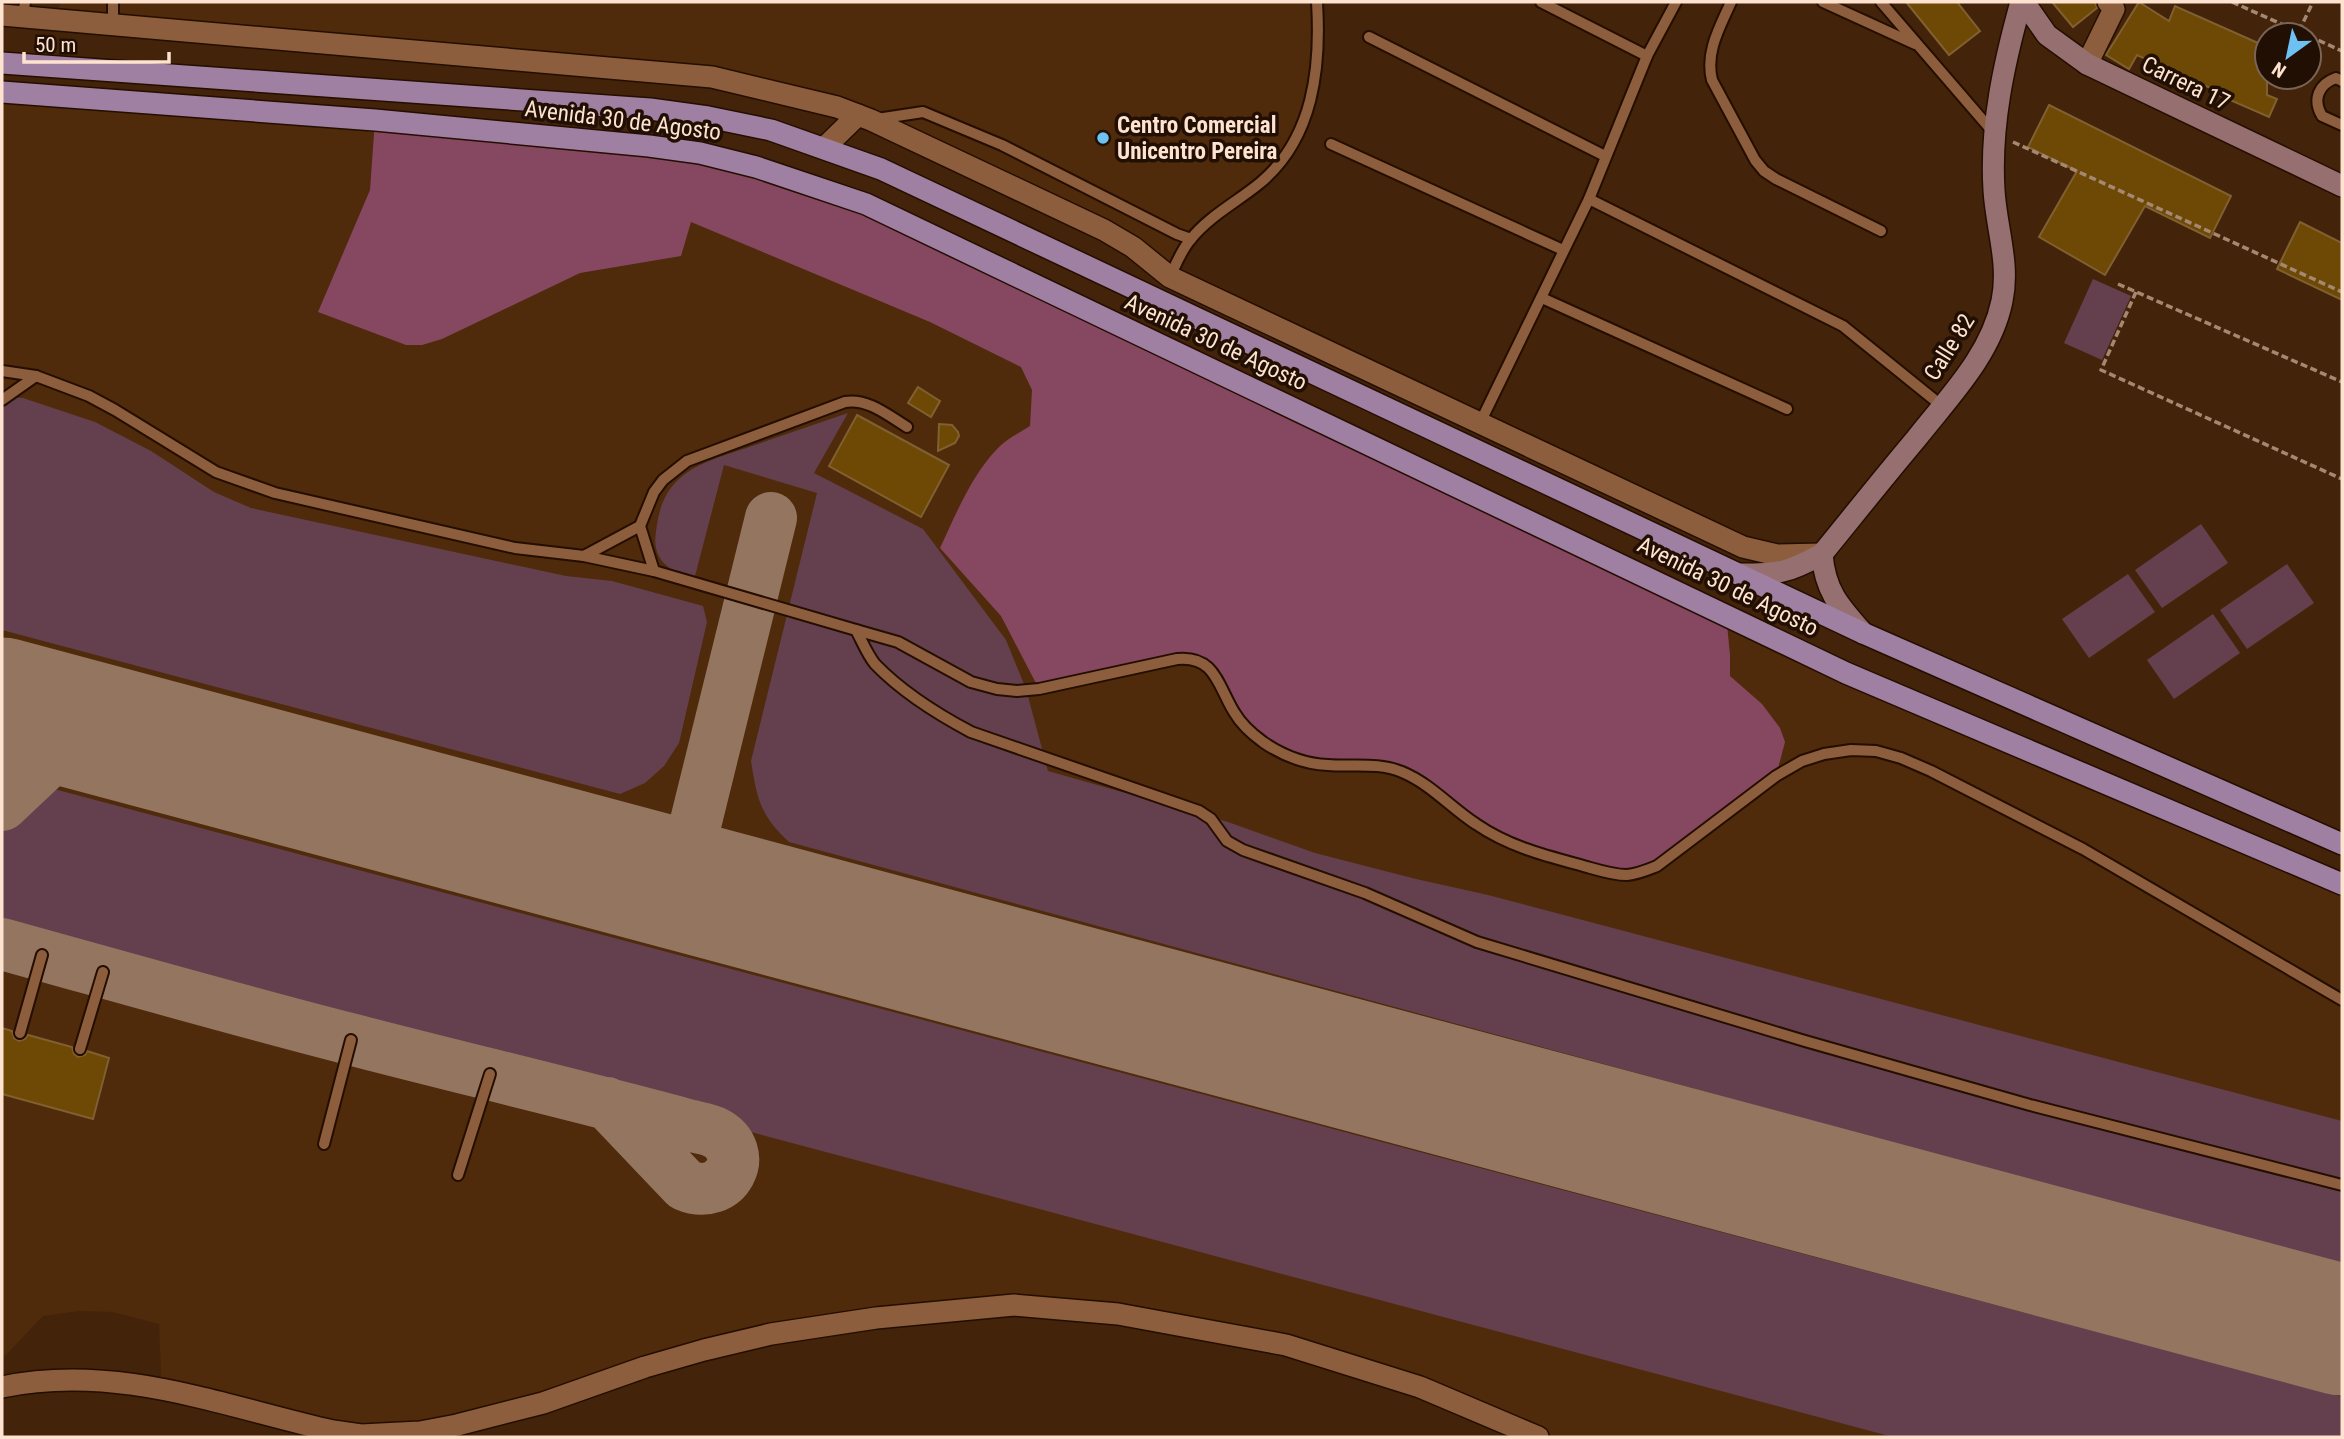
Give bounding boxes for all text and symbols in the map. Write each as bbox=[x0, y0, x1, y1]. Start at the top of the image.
scale bar bbox=[24, 21, 170, 65]
north arrow bbox=[2253, 21, 2323, 91]
text: 50 m bbox=[35, 33, 76, 57]
street label: Carrera 17 bbox=[2138, 51, 2234, 116]
text: N bbox=[2268, 57, 2290, 83]
street label: Avenida 30 de Agosto bbox=[523, 95, 723, 146]
place label: Centro Comercial Unicentro Pereira bbox=[1117, 112, 1278, 165]
marker: Centro Comercial Unicentro Pereira bbox=[1095, 130, 1111, 146]
street label: Avenida 30 de Agosto bbox=[1121, 288, 1311, 396]
street label: Calle 82 bbox=[1919, 309, 1980, 386]
street label: Avenida 30 de Agosto bbox=[1633, 531, 1822, 642]

